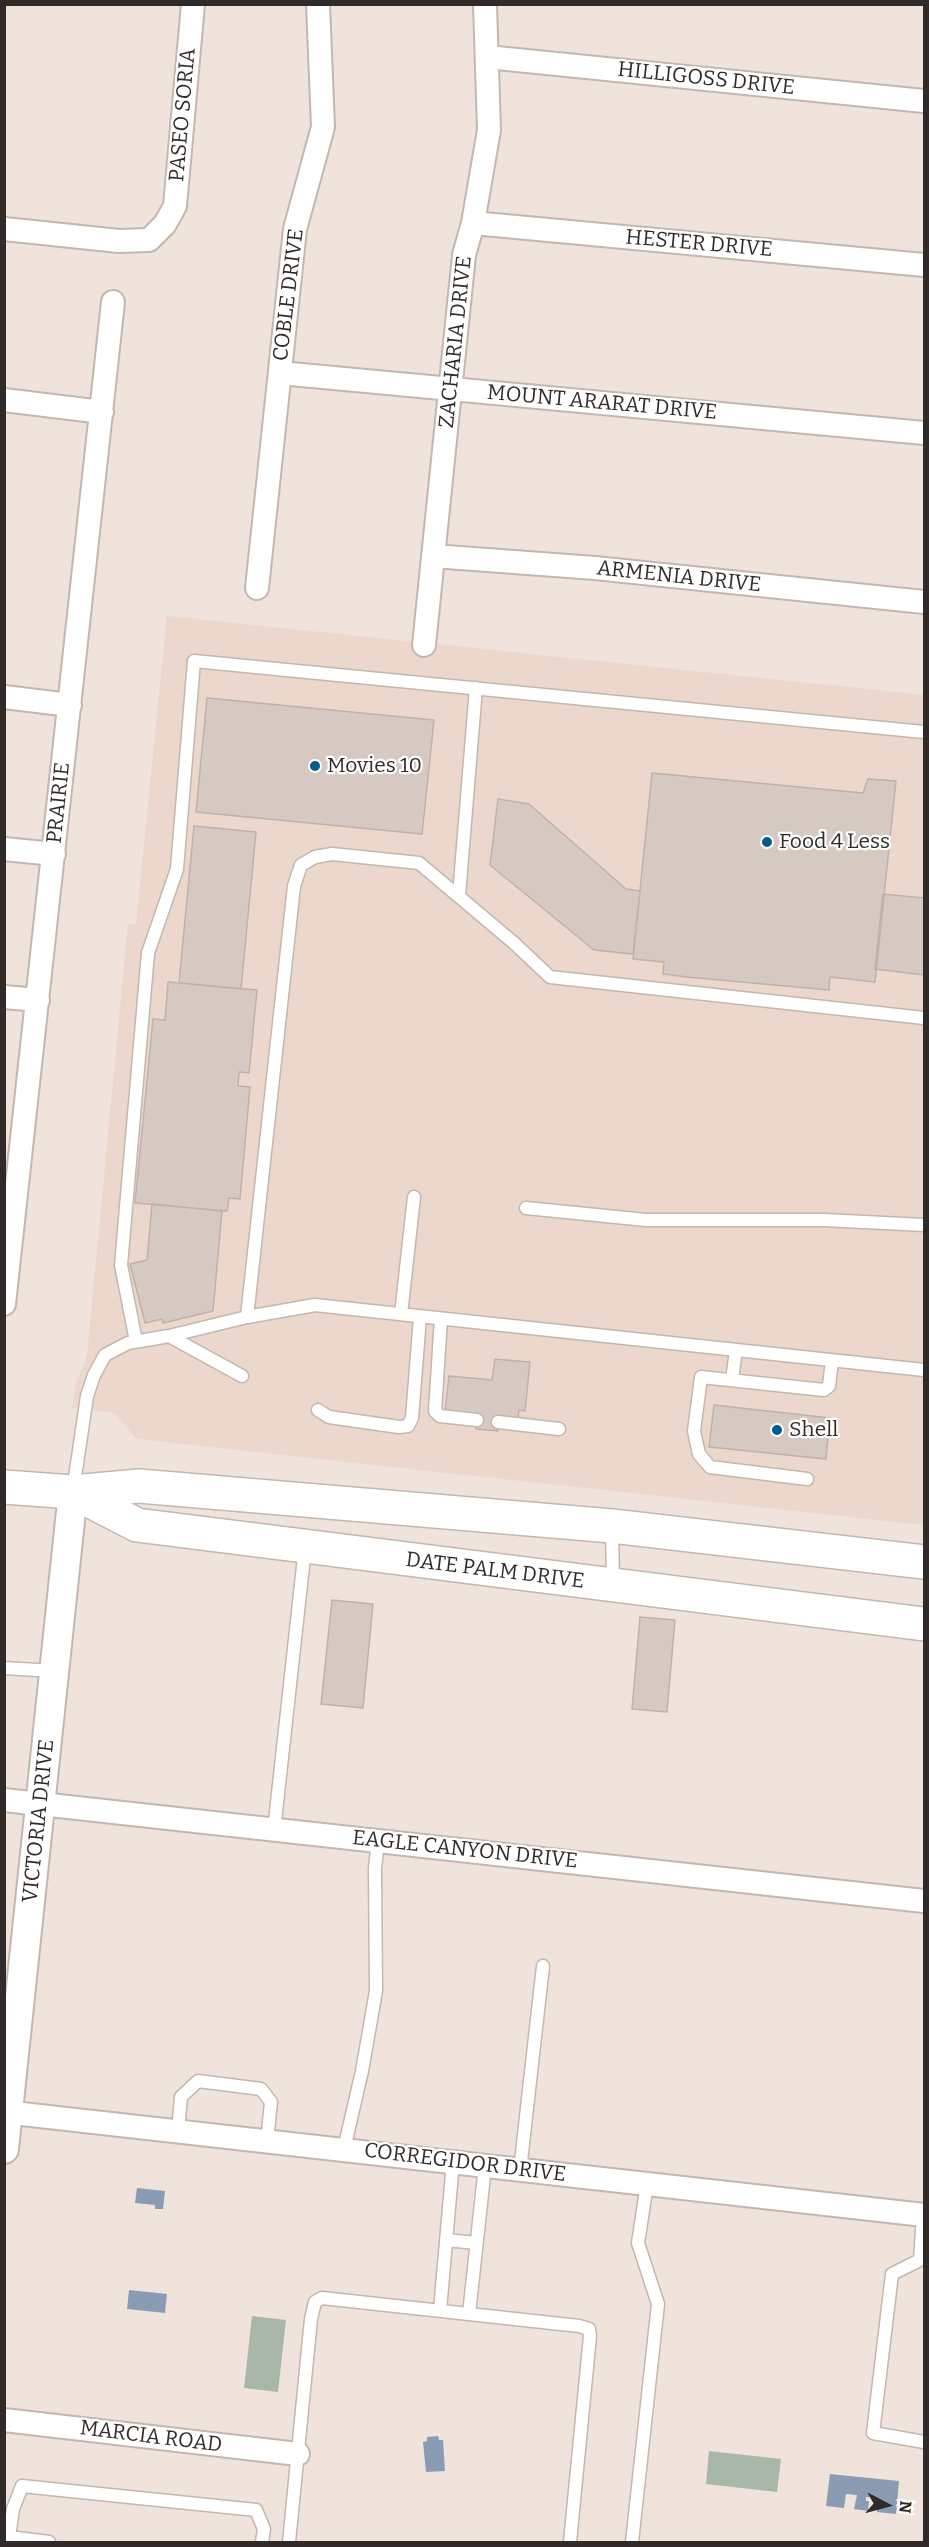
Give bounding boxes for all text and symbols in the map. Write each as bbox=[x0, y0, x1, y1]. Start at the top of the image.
street label: PASEO SORIA bbox=[165, 47, 201, 183]
street label: HILLIGOSS DRIVE bbox=[616, 57, 796, 101]
street label: HESTER DRIVE bbox=[624, 225, 774, 263]
street label: COBLE DRIVE bbox=[268, 227, 310, 363]
street label: ZACHARIA DRIVE bbox=[434, 255, 478, 429]
street label: MOUNT ARARAT DRIVE bbox=[486, 380, 718, 426]
street label: ARMENIA DRIVE bbox=[596, 556, 762, 598]
place label: Movies 10 bbox=[327, 753, 422, 779]
marker: Movies 10 bbox=[308, 759, 322, 773]
street label: PRAIRIE bbox=[42, 761, 76, 845]
place label: Food 4 Less bbox=[779, 829, 890, 855]
marker: Food 4 Less bbox=[760, 835, 774, 849]
place label: Shell bbox=[789, 1417, 838, 1443]
marker: Shell bbox=[770, 1423, 784, 1437]
street label: DATE PALM DRIVE bbox=[404, 1548, 586, 1594]
street label: VICTORIA DRIVE bbox=[18, 1738, 60, 1904]
street label: EAGLE CANYON DRIVE bbox=[351, 1826, 579, 1874]
street label: CORREGIDOR DRIVE bbox=[363, 2138, 567, 2188]
street label: MARCIA ROAD bbox=[78, 2416, 224, 2458]
north arrow bbox=[857, 2475, 917, 2535]
text: N bbox=[895, 2500, 915, 2514]

